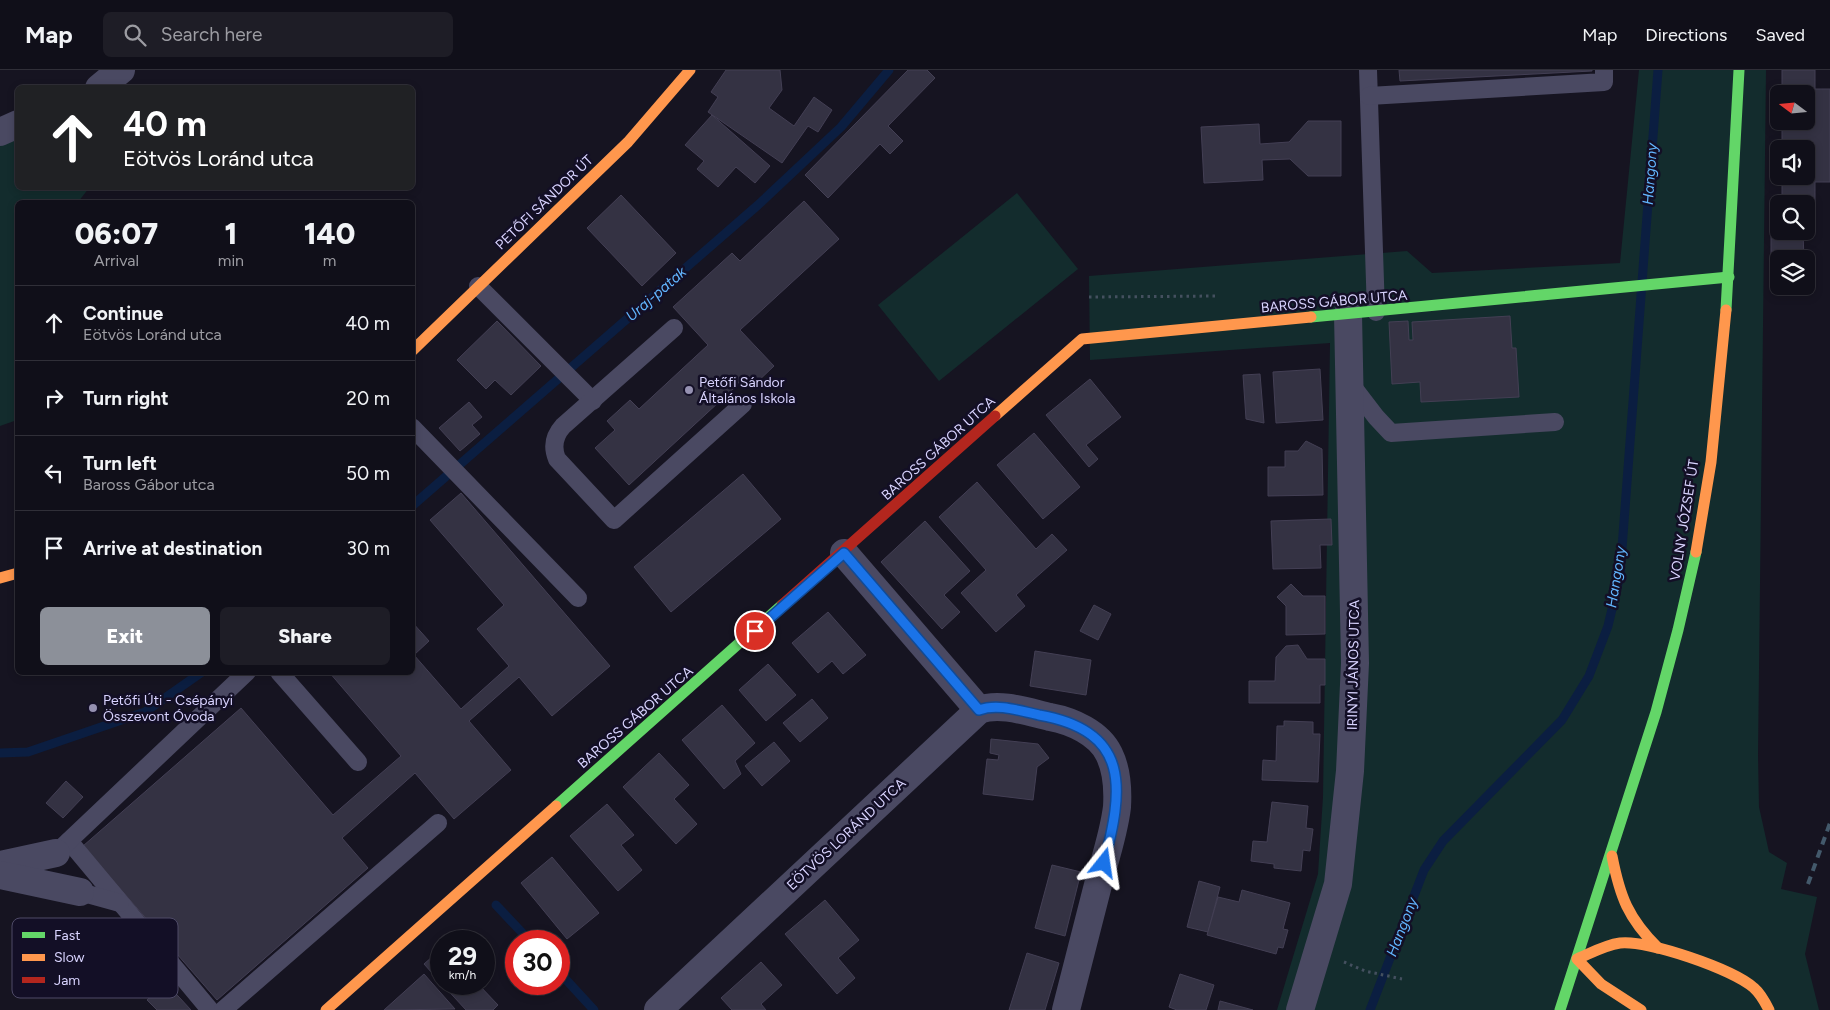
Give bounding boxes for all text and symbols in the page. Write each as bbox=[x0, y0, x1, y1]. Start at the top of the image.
search box bbox=[103, 12, 453, 57]
text: Map bbox=[25, 20, 73, 49]
icon: search bbox=[121, 21, 149, 49]
text: Search here bbox=[161, 23, 262, 46]
text: Map bbox=[1582, 24, 1617, 46]
text: Directions bbox=[1645, 24, 1727, 46]
text: Saved bbox=[1755, 24, 1805, 46]
north arrow bbox=[1770, 85, 1815, 130]
map controls bbox=[1770, 85, 1815, 295]
text: 40 m bbox=[123, 103, 207, 145]
icon: ahead bbox=[40, 105, 105, 170]
button: sound bbox=[1770, 140, 1815, 185]
water label: Hangony bbox=[1639, 141, 1661, 206]
text: Eötvös Loránd utca bbox=[123, 145, 314, 172]
street label: PETŐFI SÁNDOR ÚT bbox=[492, 151, 597, 253]
button: search bbox=[1770, 195, 1815, 240]
text: 06:07 bbox=[75, 215, 158, 252]
text: 1 bbox=[225, 215, 237, 252]
text: 140 bbox=[304, 215, 355, 252]
button: layers bbox=[1770, 250, 1815, 295]
text: Arrival bbox=[94, 251, 139, 270]
text: min bbox=[218, 251, 244, 270]
text: m bbox=[323, 251, 336, 270]
water label: Uraj-patak bbox=[622, 262, 690, 325]
street label: BAROSS GÁBOR UTCA bbox=[1260, 287, 1409, 316]
text: Continue bbox=[83, 302, 163, 325]
icon: ahead bbox=[40, 309, 68, 337]
text: 40 m bbox=[345, 312, 390, 335]
text: Eötvös Loránd utca bbox=[83, 325, 222, 344]
place label: Petőfi Sándor Általános Iskola bbox=[699, 374, 795, 407]
icon: right bbox=[40, 384, 68, 412]
marker: Petőfi Sándor Általános Iskola bbox=[683, 384, 695, 396]
text: Turn right bbox=[83, 387, 169, 410]
text: 20 m bbox=[346, 387, 390, 410]
street label: BAROSS GÁBOR UTCA bbox=[878, 392, 999, 504]
text: Turn left bbox=[83, 452, 157, 475]
street label: VOLNY JÓZSEF ÚT bbox=[1666, 458, 1703, 582]
icon: left bbox=[40, 459, 68, 487]
text: 50 m bbox=[346, 462, 390, 485]
text: Baross Gábor utca bbox=[83, 475, 215, 494]
icon: arrive bbox=[40, 534, 68, 562]
text: Arrive at destination bbox=[83, 537, 262, 560]
text: 30 m bbox=[347, 537, 390, 560]
water label: Hangony bbox=[1602, 544, 1630, 609]
street label: IRINYI JÁNOS UTCA bbox=[1344, 599, 1363, 730]
button: Exit bbox=[40, 607, 210, 665]
button: Share bbox=[220, 607, 390, 665]
pin bbox=[734, 610, 776, 652]
icon: arrive bbox=[741, 617, 769, 645]
street label: BAROSS GÁBOR UTCA bbox=[574, 662, 697, 772]
place label: Petőfi Úti - Csépányi Összevont Óvoda bbox=[103, 692, 233, 725]
marker: Petőfi Úti - Csépányi Összevont Óvoda bbox=[87, 702, 99, 714]
street label: EÖTVÖS LORÁND UTCA bbox=[783, 774, 910, 894]
position arrow bbox=[1077, 836, 1129, 888]
water label: Hangony bbox=[1382, 894, 1422, 959]
legend bbox=[12, 918, 178, 998]
text: Fast bbox=[54, 927, 80, 944]
speed limit sign: 30 bbox=[505, 930, 570, 995]
text: 29 bbox=[448, 941, 477, 971]
text: Slow bbox=[54, 949, 85, 966]
text: km/h bbox=[449, 968, 476, 982]
text: Jam bbox=[54, 972, 80, 989]

